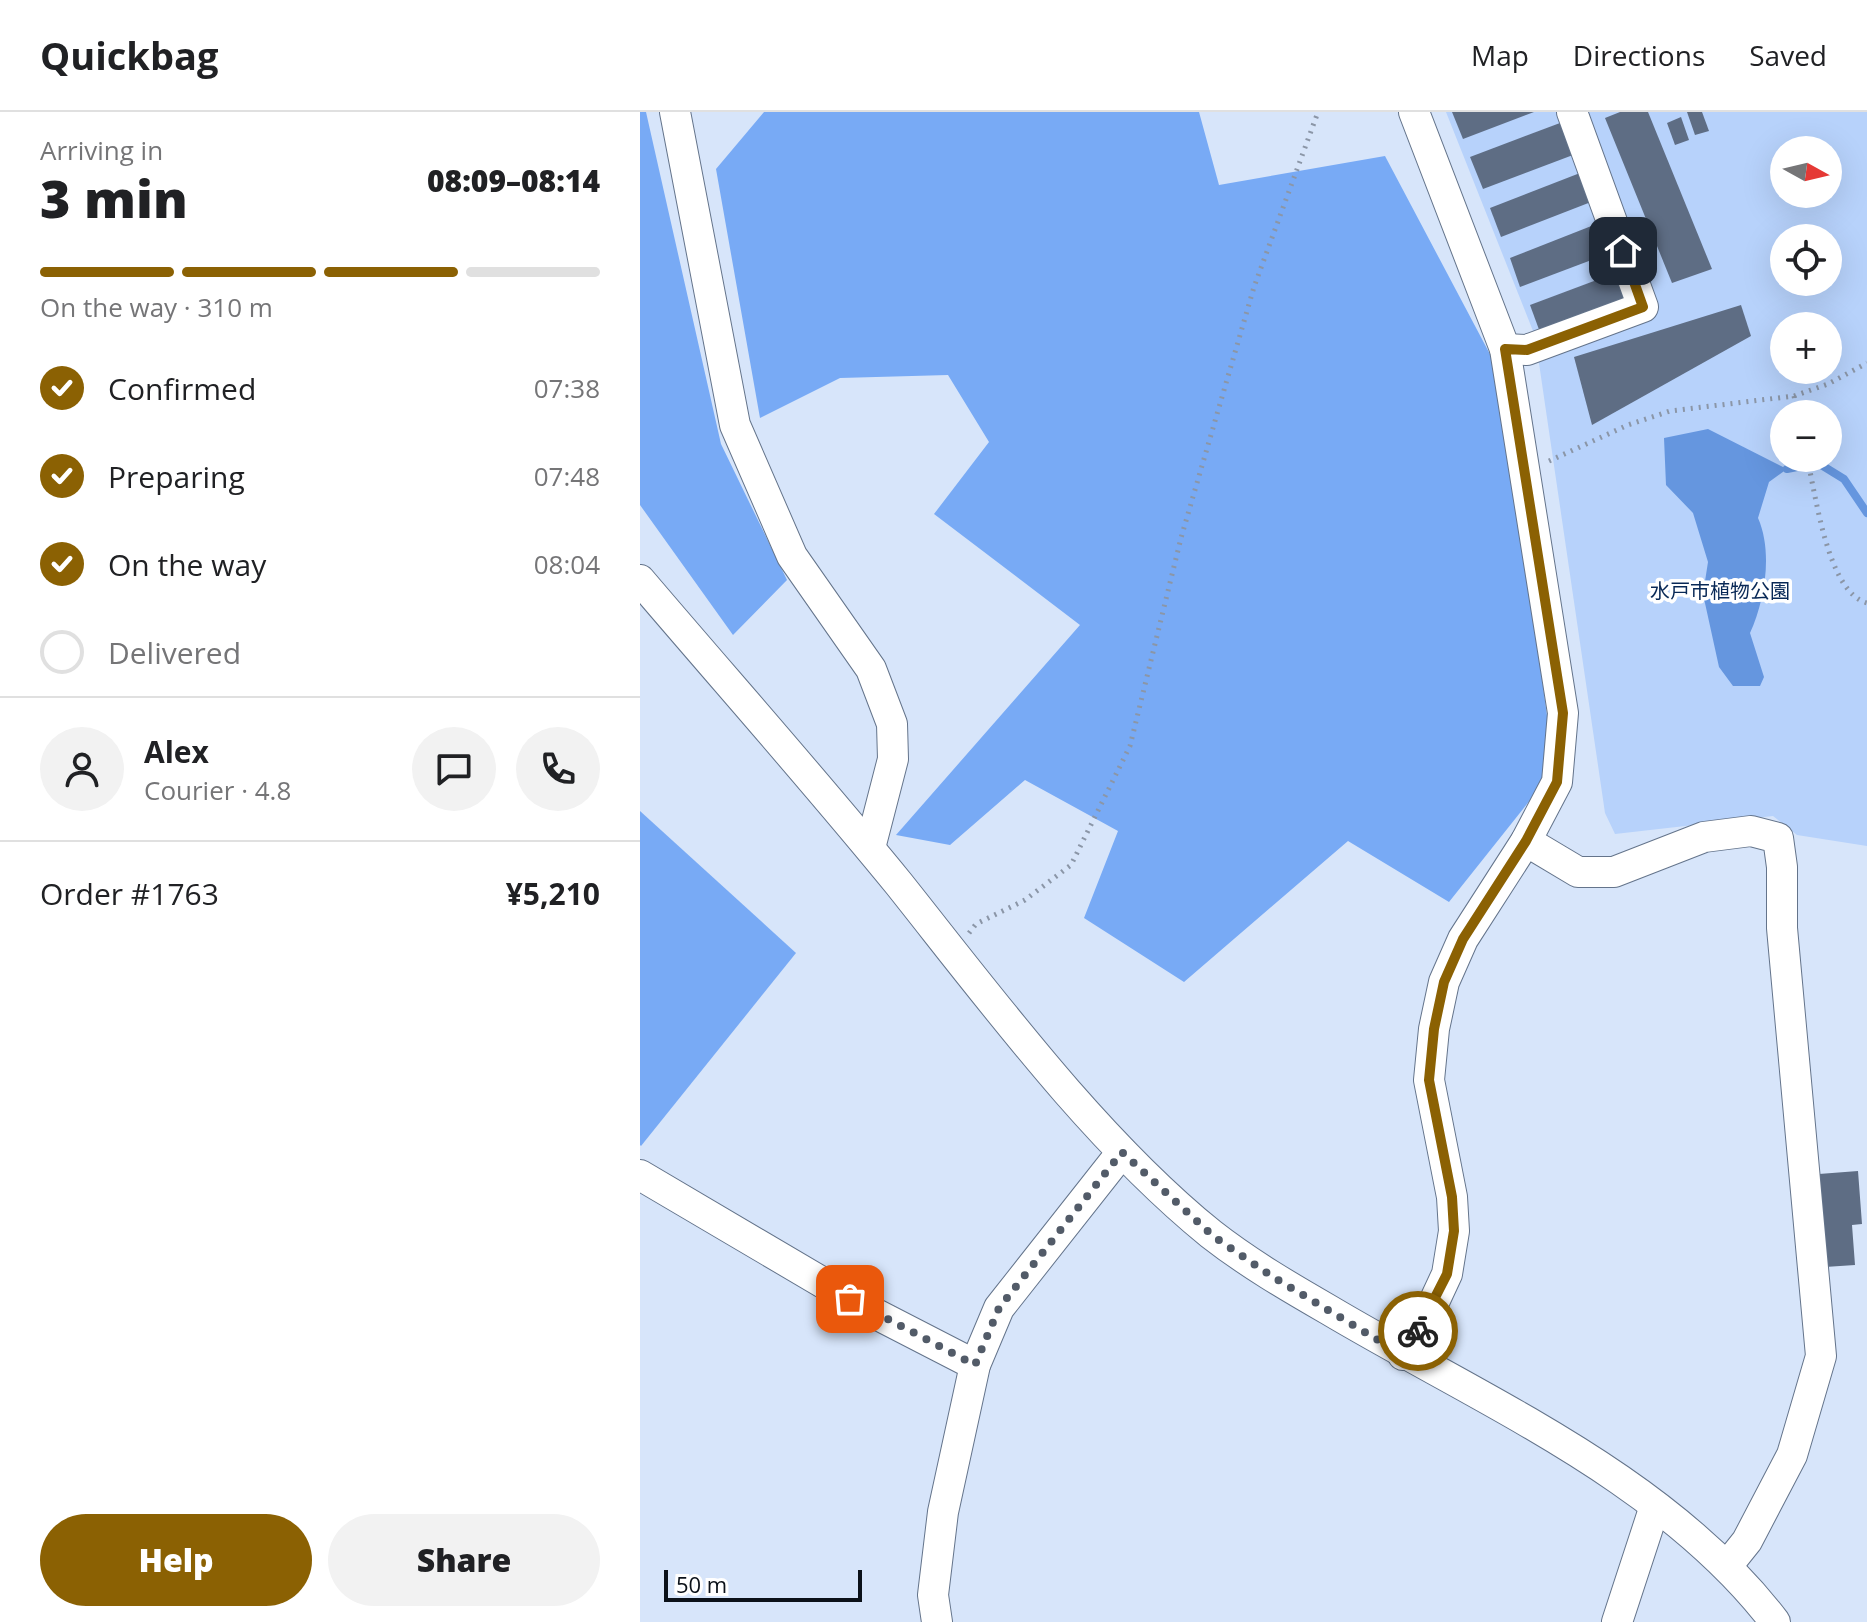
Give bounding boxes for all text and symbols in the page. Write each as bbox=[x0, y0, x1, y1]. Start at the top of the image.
text: Quickbag bbox=[40, 29, 218, 81]
text: Map bbox=[1471, 36, 1529, 74]
text: Directions bbox=[1573, 36, 1705, 74]
text: Saved bbox=[1749, 36, 1827, 74]
text: Arriving in bbox=[40, 132, 163, 168]
north arrow bbox=[1770, 136, 1842, 208]
map controls bbox=[1770, 136, 1842, 472]
text: 08:09–08:14 bbox=[427, 160, 600, 201]
text: 3 min bbox=[40, 162, 188, 233]
pin bbox=[1589, 217, 1657, 285]
button: locate bbox=[1770, 224, 1842, 296]
icon: home bbox=[1601, 229, 1645, 273]
text: On the way · 310 m bbox=[40, 289, 273, 325]
button: + bbox=[1770, 312, 1842, 384]
icon: check bbox=[40, 366, 84, 410]
text: Confirmed bbox=[108, 368, 256, 409]
text: 07:38 bbox=[534, 370, 600, 406]
button: − bbox=[1770, 400, 1842, 472]
icon: check bbox=[40, 454, 84, 498]
text: Preparing bbox=[108, 456, 245, 497]
text: 07:48 bbox=[534, 458, 600, 494]
icon: check bbox=[40, 542, 84, 586]
text: On the way bbox=[108, 544, 266, 585]
text: 08:04 bbox=[534, 546, 600, 582]
park label: 水戸市植物公園 bbox=[1650, 577, 1790, 604]
text: Delivered bbox=[108, 632, 241, 673]
button: person bbox=[40, 727, 124, 811]
button: chat bbox=[412, 727, 496, 811]
button: phone bbox=[516, 727, 600, 811]
text: Alex bbox=[144, 731, 209, 772]
text: Courier · 4.8 bbox=[144, 772, 291, 808]
text: Order #1763 bbox=[40, 873, 219, 914]
text: ¥5,210 bbox=[506, 873, 600, 914]
pin bbox=[816, 1265, 884, 1333]
icon: bag bbox=[828, 1277, 872, 1321]
courier bbox=[1378, 1291, 1458, 1371]
icon: bike bbox=[1396, 1309, 1440, 1353]
button: Help bbox=[40, 1514, 312, 1606]
button: Share bbox=[328, 1514, 600, 1606]
scale bar bbox=[664, 1566, 862, 1602]
text: 50 m bbox=[676, 1569, 727, 1599]

